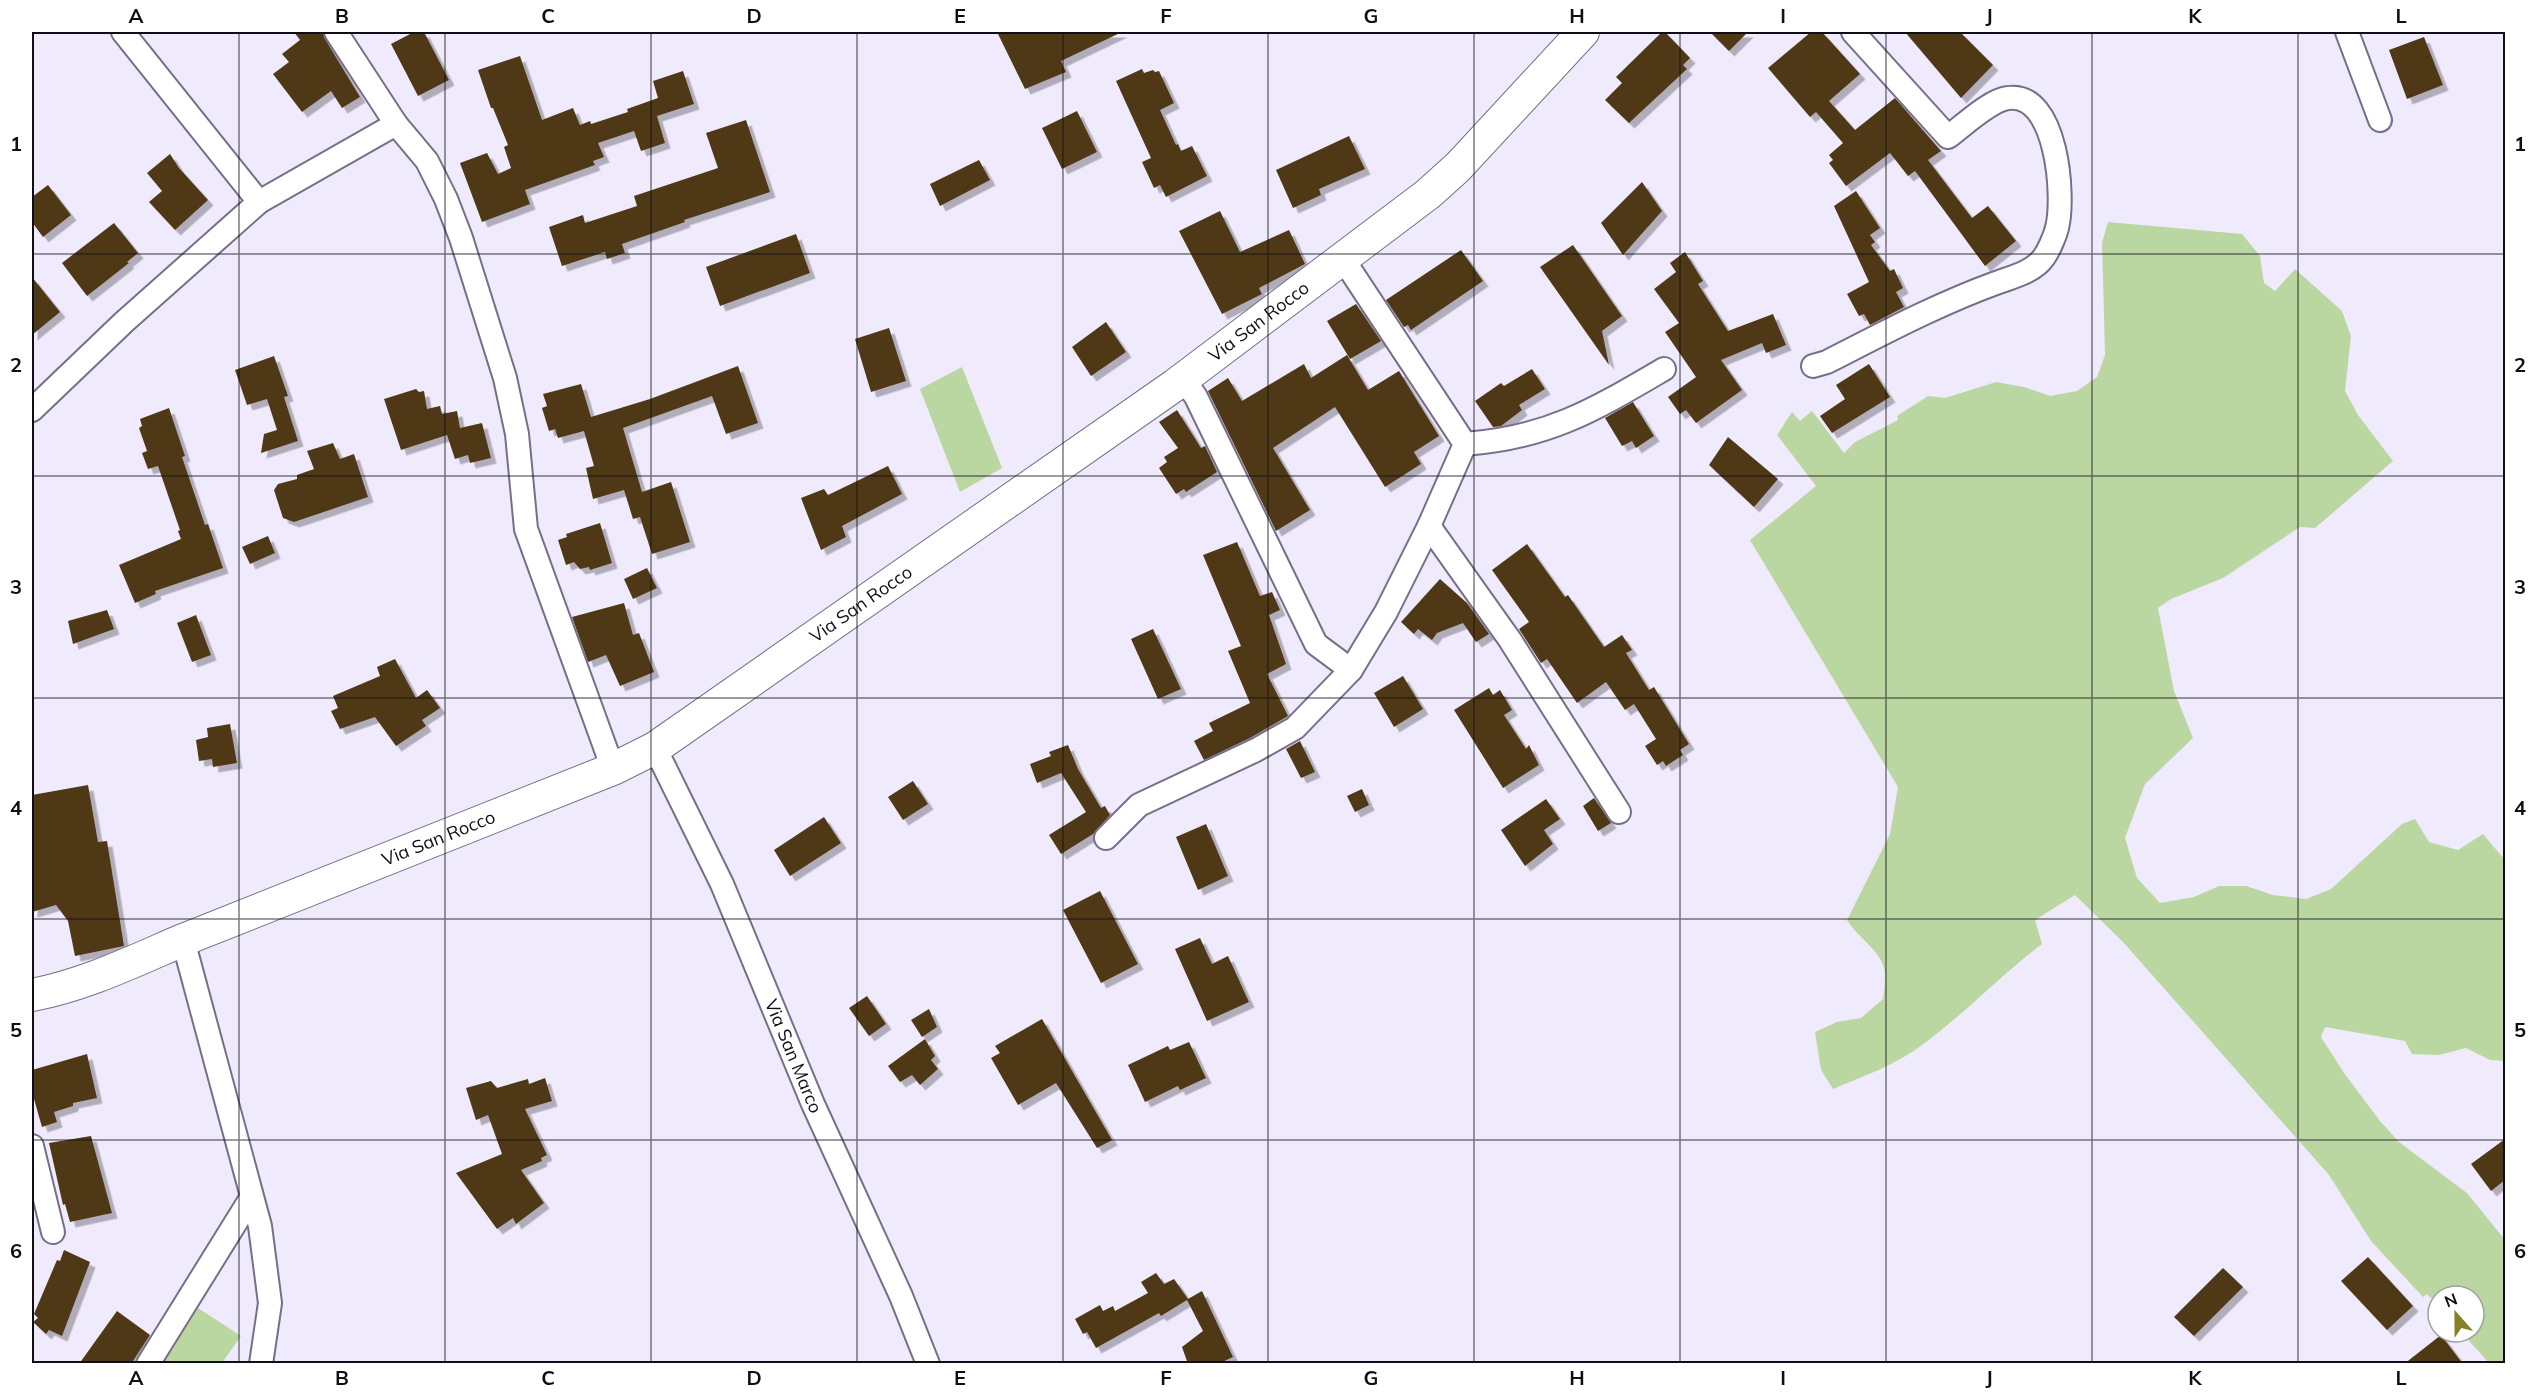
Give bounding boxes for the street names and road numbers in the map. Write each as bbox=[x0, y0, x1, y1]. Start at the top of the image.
street label: Via San Rocco bbox=[1204, 276, 1313, 367]
street label: Via San Rocco bbox=[805, 560, 916, 648]
street label: Via San Rocco bbox=[378, 805, 498, 871]
street label: Via San Marco bbox=[760, 996, 828, 1117]

